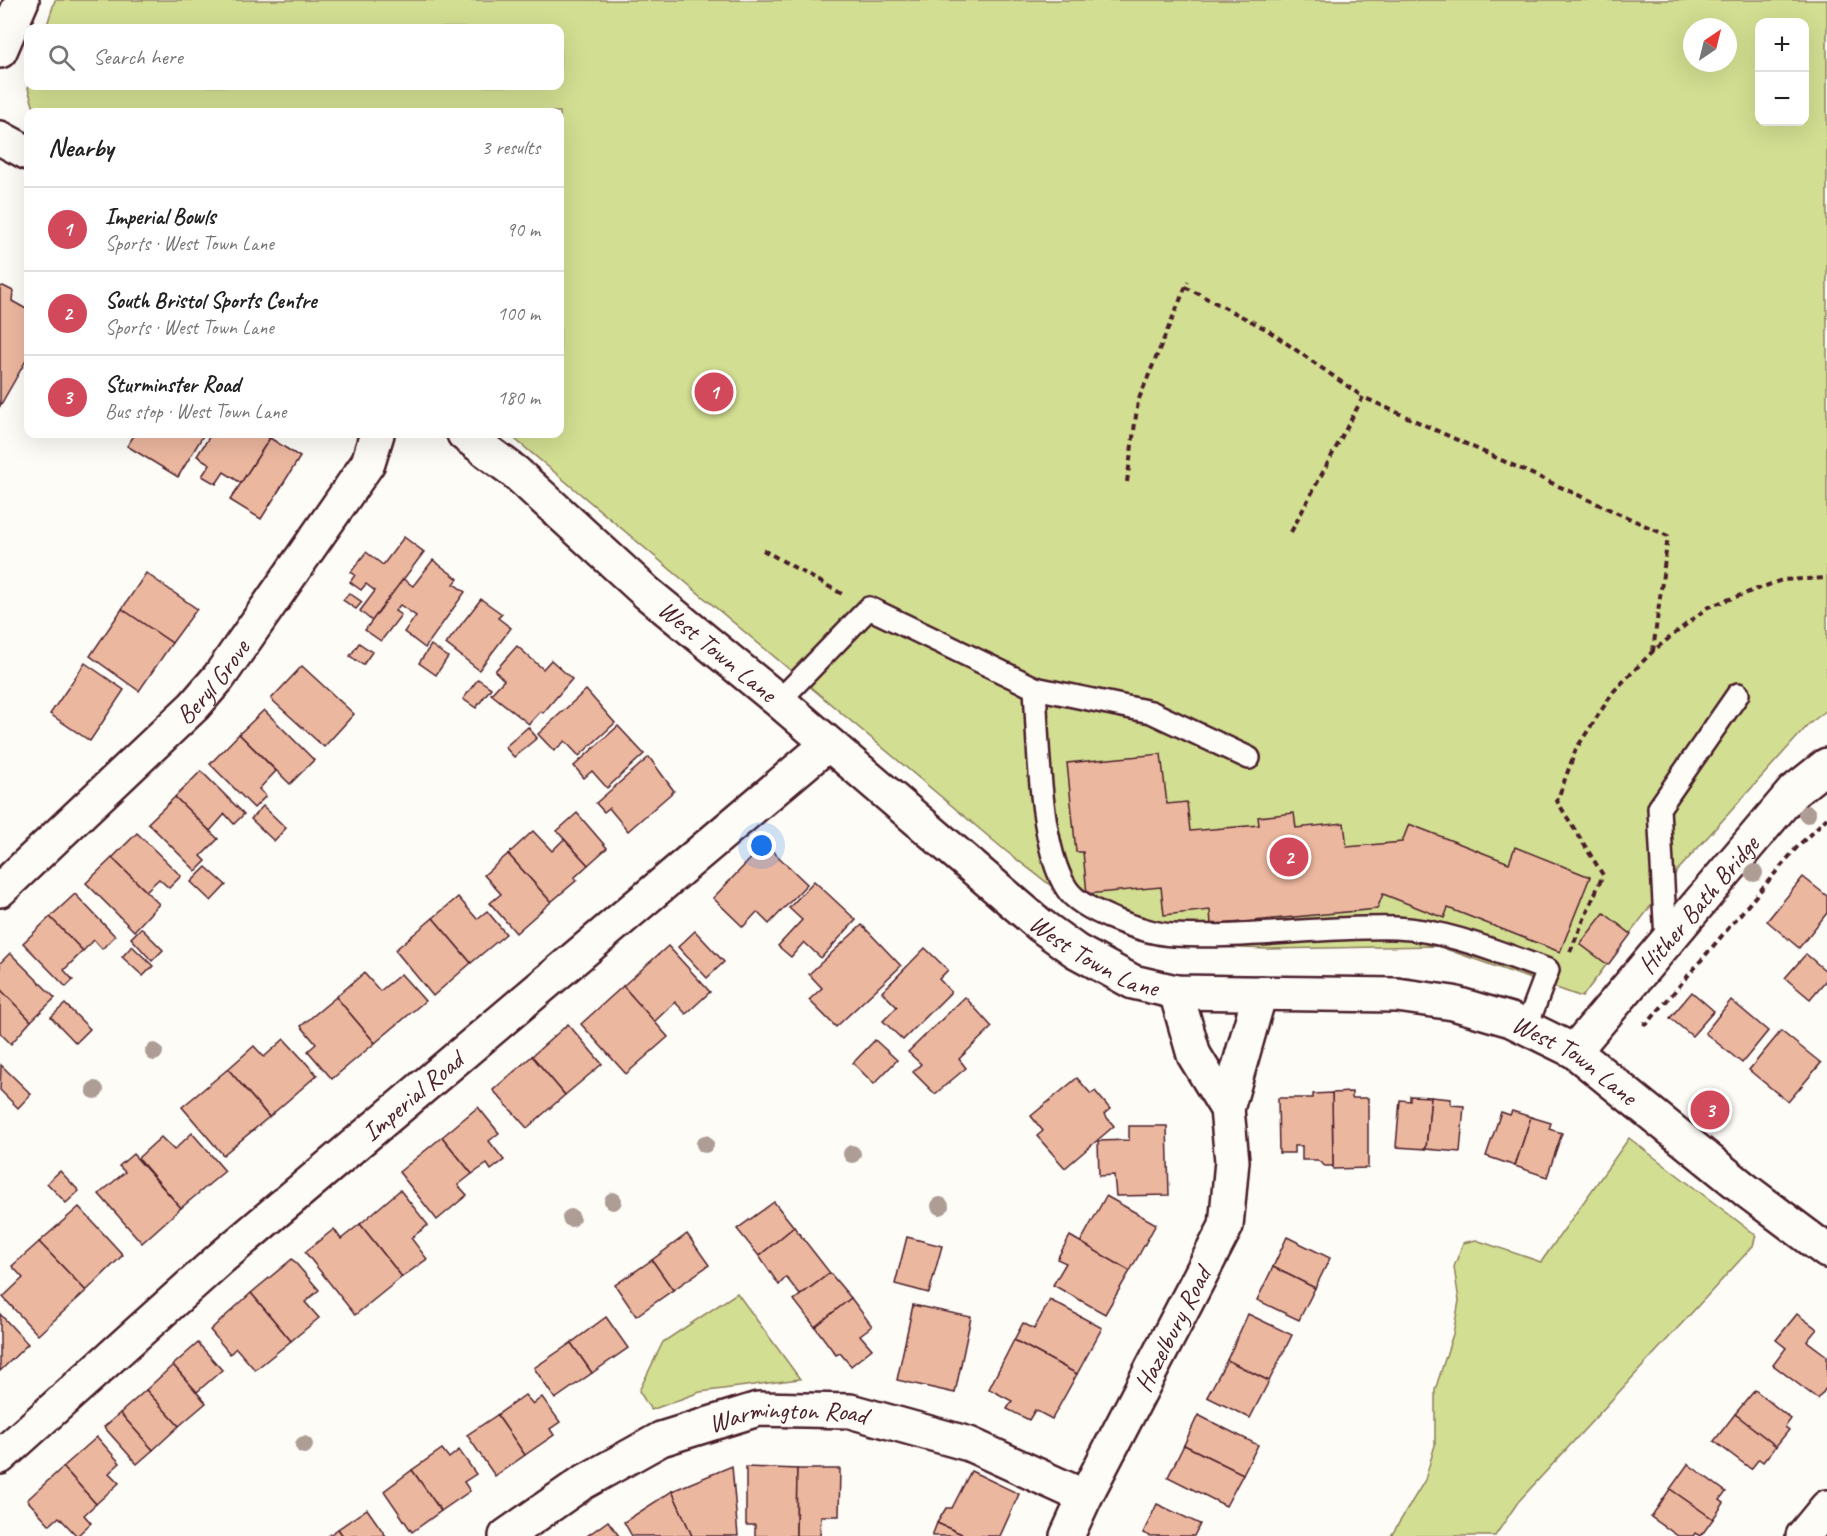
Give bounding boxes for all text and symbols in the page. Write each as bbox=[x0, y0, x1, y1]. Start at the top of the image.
north arrow bbox=[1683, 18, 1737, 72]
map controls bbox=[1755, 18, 1809, 126]
button: + bbox=[1755, 18, 1809, 72]
search box bbox=[24, 24, 564, 90]
icon: search bbox=[45, 41, 78, 74]
text: Search here bbox=[93, 43, 183, 71]
button: − bbox=[1755, 72, 1809, 126]
text: Nearby bbox=[48, 131, 113, 164]
text: 3 results bbox=[481, 135, 540, 160]
text: Imperial Bowls bbox=[105, 203, 215, 231]
text: 1 bbox=[63, 217, 72, 242]
text: 90 m bbox=[506, 217, 540, 242]
text: Sports · West Town Lane bbox=[105, 231, 274, 256]
text: South Bristol Sports Centre bbox=[105, 287, 316, 315]
text: 2 bbox=[63, 301, 72, 326]
text: 100 m bbox=[497, 301, 540, 326]
text: Sports · West Town Lane bbox=[105, 315, 274, 340]
pin: 1 bbox=[694, 370, 734, 414]
text: Sturminster Road bbox=[105, 371, 240, 399]
text: 3 bbox=[63, 385, 72, 410]
text: 180 m bbox=[497, 385, 540, 410]
text: Bus stop · West Town Lane bbox=[105, 399, 286, 424]
street label: West Town Lane bbox=[652, 593, 786, 711]
street label: Beryl Grove bbox=[169, 632, 257, 731]
street label: Hither Bath Bridge bbox=[1630, 827, 1767, 980]
your location bbox=[747, 831, 776, 860]
pin: 2 bbox=[1270, 834, 1308, 880]
street label: West Town Lane bbox=[1023, 906, 1164, 1004]
street label: West Town Lane bbox=[1507, 1007, 1646, 1114]
street label: Imperial Road bbox=[355, 1041, 473, 1148]
pin: 3 bbox=[1690, 1088, 1730, 1132]
street label: Hazelbury Road bbox=[1126, 1258, 1220, 1397]
street label: Warmington Road bbox=[705, 1391, 875, 1440]

